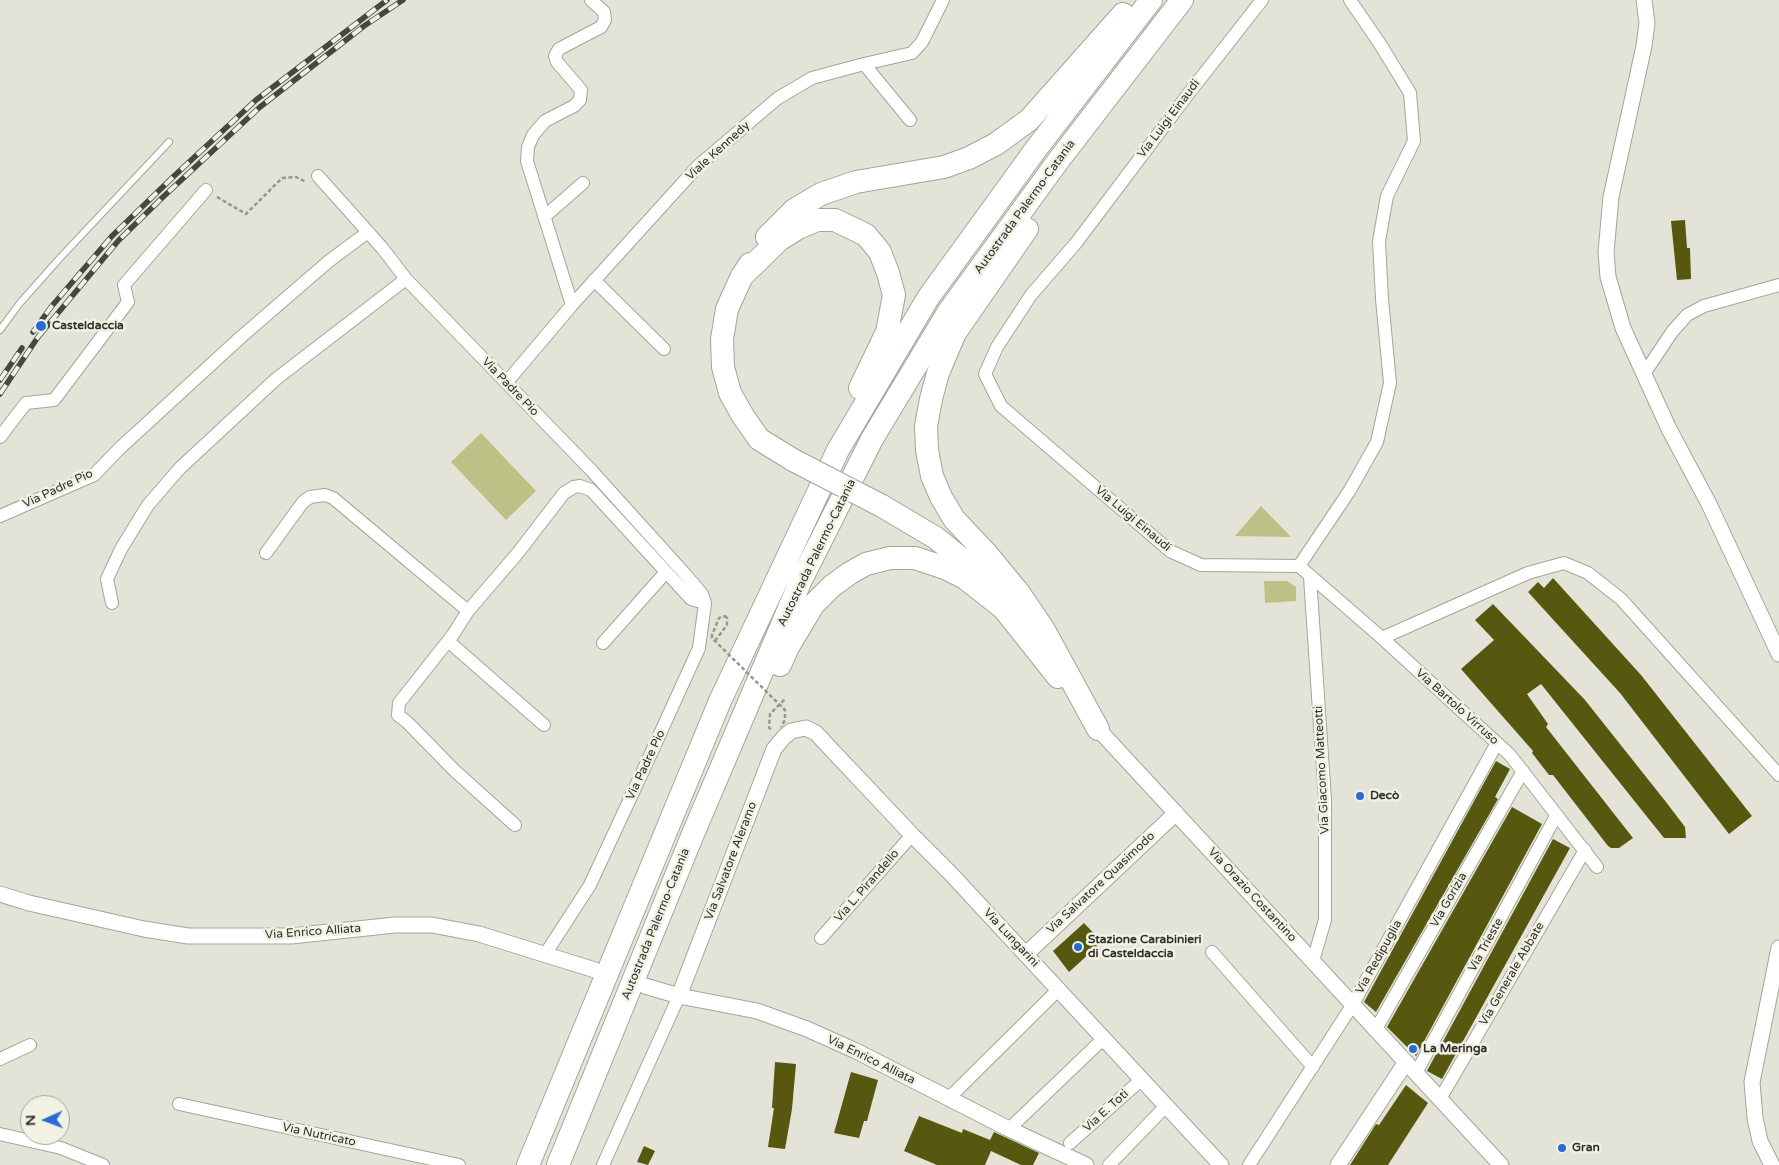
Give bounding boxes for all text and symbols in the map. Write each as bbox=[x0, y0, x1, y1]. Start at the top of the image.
street label: Via Luigi Einaudi bbox=[1135, 77, 1203, 161]
street label: Viale Kennedy bbox=[683, 119, 753, 183]
street label: Autostrada Palermo-Catania bbox=[971, 137, 1079, 277]
marker: Casteldaccia bbox=[34, 319, 48, 333]
place label: Casteldaccia bbox=[52, 319, 124, 333]
street label: Via Padre Pio bbox=[479, 355, 541, 419]
street label: Via Padre Pio bbox=[21, 466, 95, 512]
street label: Autostrada Palermo-Catania bbox=[775, 477, 859, 629]
street label: Via Luigi Einaudi bbox=[1092, 483, 1174, 555]
street label: Via Bartolo Virruso bbox=[1413, 666, 1501, 748]
street label: Via Giacomo Matteotti bbox=[1311, 705, 1333, 835]
street label: Via Padre Pio bbox=[623, 728, 669, 802]
place label: Decò bbox=[1370, 789, 1399, 803]
marker: Decò bbox=[1354, 790, 1366, 802]
street label: Via Salvatore Aleramo bbox=[702, 800, 760, 922]
street label: Via Salvatore Quasimodo bbox=[1044, 829, 1158, 937]
street label: Via Orazio Costantino bbox=[1205, 845, 1299, 945]
street label: Autostrada Palermo-Catania bbox=[619, 846, 693, 1002]
street label: Via L. Pirandello bbox=[832, 847, 902, 925]
street label: Via Gorizia bbox=[1428, 870, 1470, 930]
street label: Via Lungarini bbox=[980, 906, 1042, 970]
street label: Via Trieste bbox=[1465, 916, 1507, 974]
street label: Via Redipuglia bbox=[1353, 918, 1405, 996]
street label: Via Generale Abbate bbox=[1476, 920, 1548, 1028]
street label: Via Enrico Alliata bbox=[265, 921, 361, 943]
place label: Stazione Carabinieri di Casteldaccia bbox=[1088, 933, 1202, 961]
marker: Stazione Carabinieri di Casteldaccia bbox=[1072, 941, 1084, 953]
street label: Via Enrico Alliata bbox=[825, 1032, 917, 1088]
place label: La Meringa bbox=[1423, 1042, 1487, 1056]
marker: La Meringa bbox=[1407, 1043, 1419, 1055]
street label: Via E. Toti bbox=[1080, 1087, 1132, 1135]
north arrow bbox=[20, 1095, 70, 1145]
text: N bbox=[22, 1115, 39, 1126]
street label: Via Nutricato bbox=[281, 1120, 357, 1150]
place label: Gran bbox=[1572, 1141, 1600, 1155]
marker: Gran bbox=[1556, 1142, 1568, 1154]

